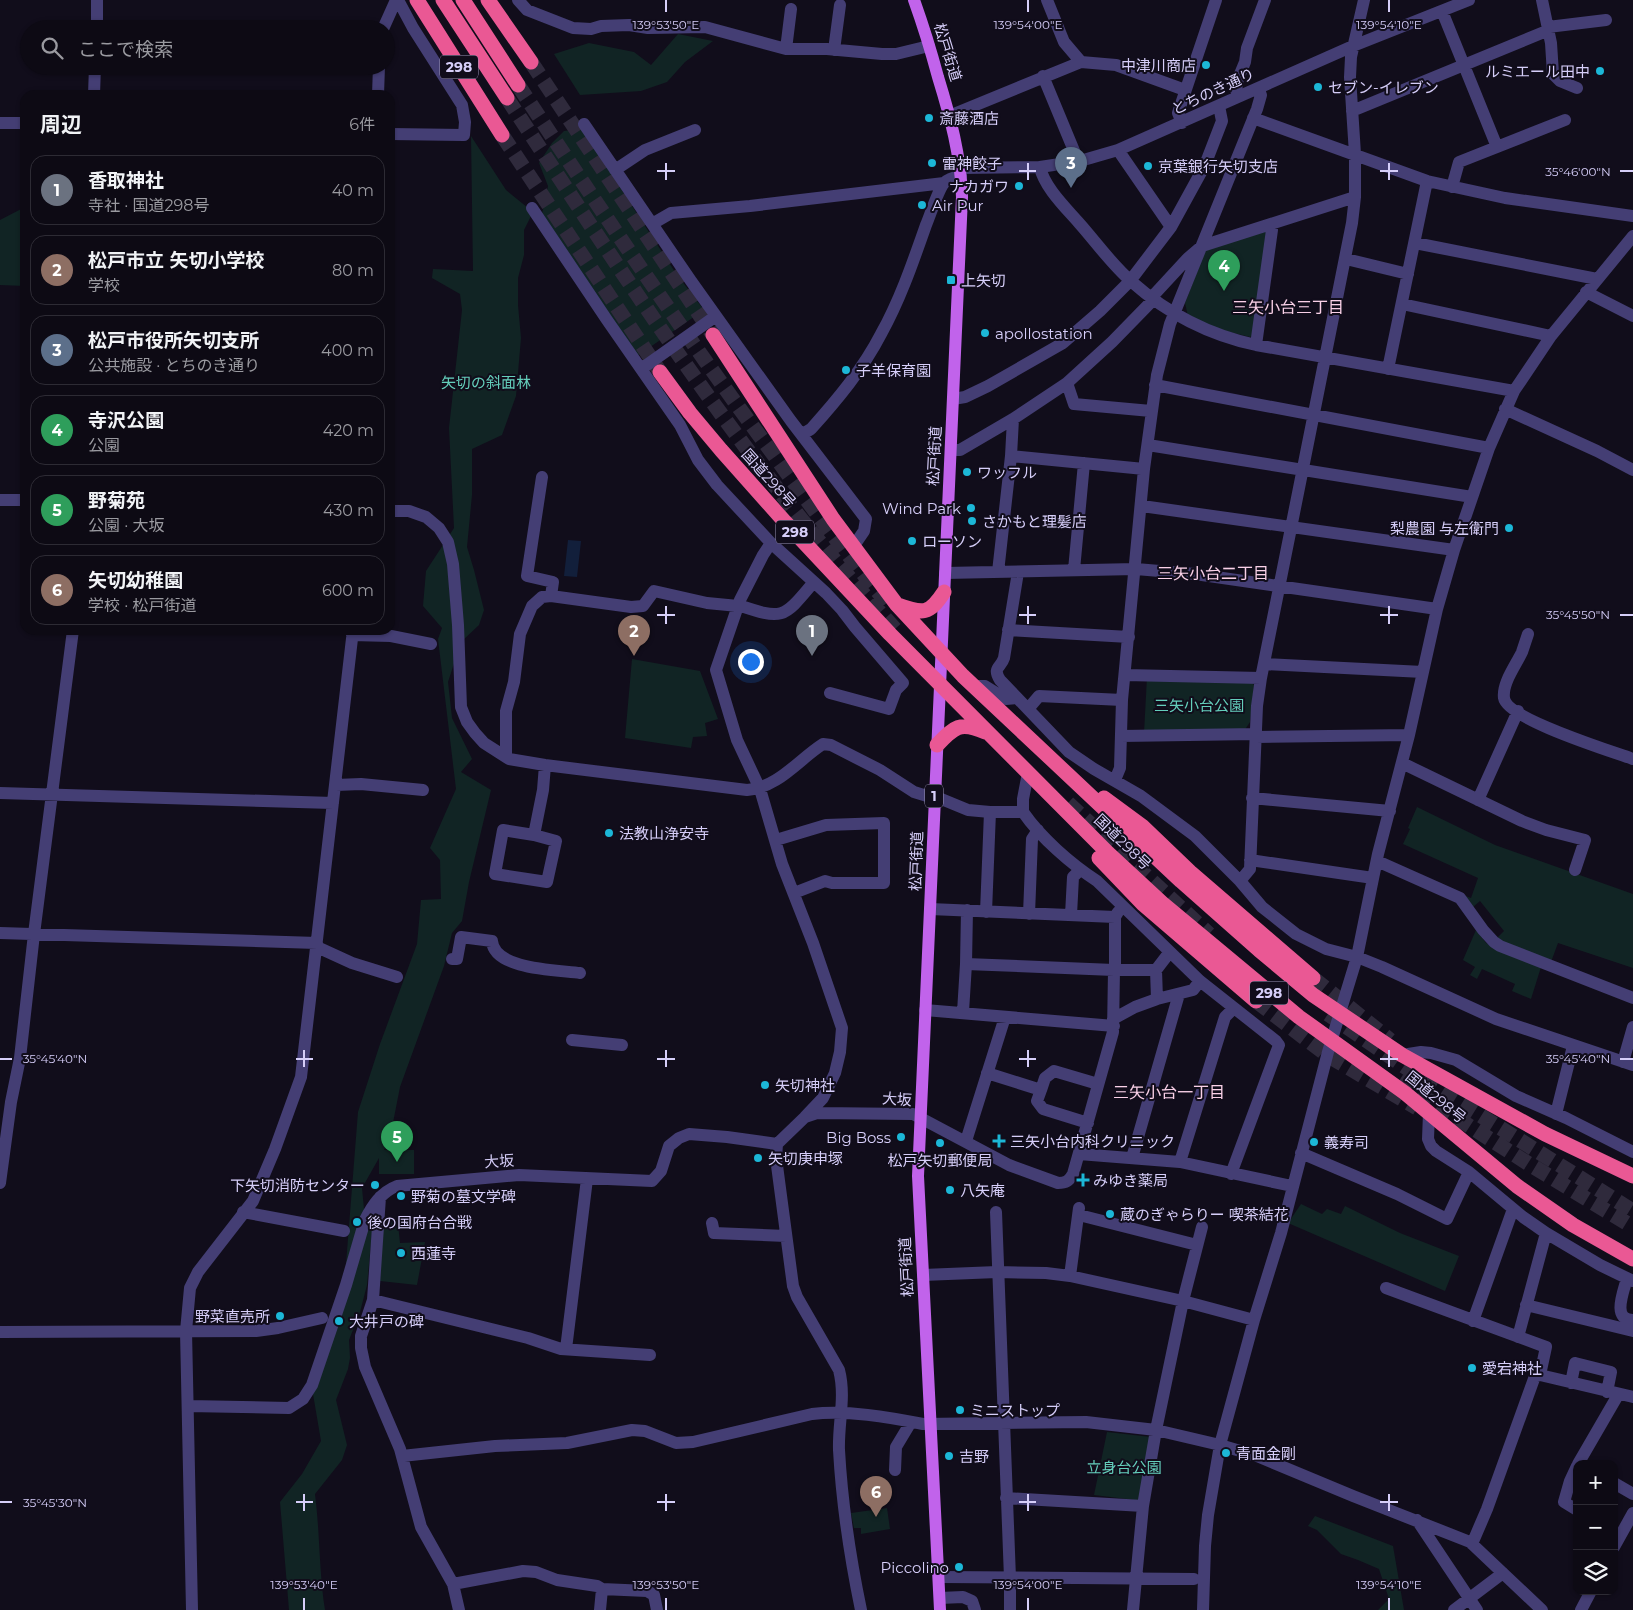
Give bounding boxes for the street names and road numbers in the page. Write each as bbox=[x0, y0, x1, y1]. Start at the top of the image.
street label: 松戸街道 bbox=[930, 21, 966, 83]
road number: 298 bbox=[440, 56, 478, 78]
street label: とちのき通り bbox=[1168, 63, 1258, 119]
street label: 松戸街道 bbox=[923, 426, 945, 486]
street label: 国道298号 bbox=[738, 445, 800, 511]
road number: 298 bbox=[776, 520, 814, 544]
road number: 1 bbox=[925, 784, 943, 808]
street label: 国道298号 bbox=[1090, 810, 1156, 874]
street label: 松戸街道 bbox=[905, 831, 927, 891]
road number: 298 bbox=[1250, 981, 1288, 1004]
street label: 国道298号 bbox=[1402, 1067, 1470, 1127]
street label: 大坂 bbox=[881, 1088, 913, 1110]
street label: 大坂 bbox=[483, 1150, 515, 1172]
street label: 松戸街道 bbox=[895, 1237, 917, 1297]

